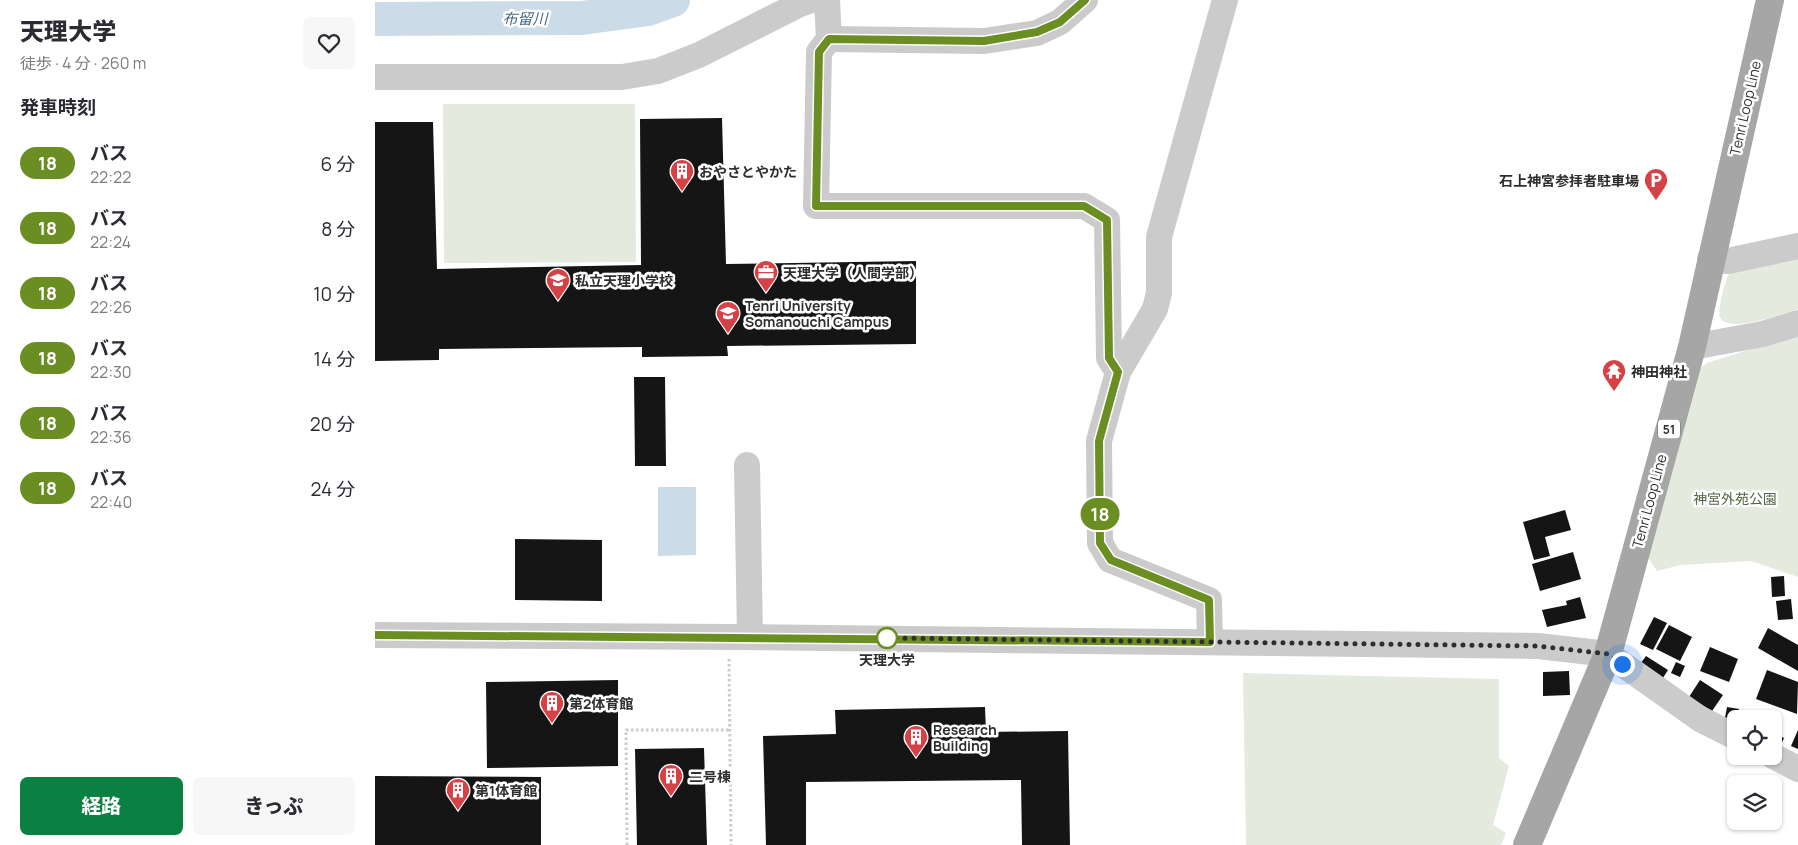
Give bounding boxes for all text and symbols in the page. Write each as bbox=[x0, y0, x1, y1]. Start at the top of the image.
water label: 布留川 bbox=[502, 8, 549, 29]
text: 天理大学 bbox=[20, 14, 116, 47]
button: heart bbox=[303, 17, 355, 69]
text: 徒歩 · 4 分 · 260 m bbox=[20, 52, 146, 74]
street label: Tenri Loop Line bbox=[1725, 59, 1765, 157]
text: 発車時刻 bbox=[20, 94, 96, 120]
text: バス bbox=[90, 140, 128, 166]
text: 18 bbox=[38, 151, 57, 175]
text: 6 分 bbox=[320, 151, 355, 177]
building icon: おやさとやかた bbox=[669, 158, 695, 192]
place label: おやさとやかた bbox=[699, 162, 797, 181]
text: 22:22 bbox=[90, 166, 131, 188]
parking icon: 石上神宮参拝者駐車場 bbox=[1643, 167, 1669, 201]
place label: 石上神宮参拝者駐車場 bbox=[1499, 171, 1639, 190]
text: バス bbox=[90, 205, 128, 231]
text: 18 bbox=[38, 216, 57, 240]
text: 8 分 bbox=[321, 216, 355, 242]
text: 22:24 bbox=[90, 231, 131, 253]
office icon: 天理大学（人間学部） bbox=[753, 259, 779, 293]
place label: 天理大学（人間学部） bbox=[783, 263, 923, 282]
school or university icon: 私立天理小学校 bbox=[545, 267, 571, 301]
text: バス bbox=[90, 270, 128, 296]
place label: 私立天理小学校 bbox=[575, 271, 673, 290]
text: 18 bbox=[38, 281, 57, 305]
text: 10 分 bbox=[313, 281, 355, 307]
text: 22:26 bbox=[90, 296, 132, 318]
place label: Tenri University Somanouchi Campus bbox=[745, 296, 889, 331]
school or university icon: Tenri University Somanouchi Campus bbox=[715, 300, 741, 334]
text: バス bbox=[90, 335, 128, 361]
text: 18 bbox=[38, 346, 57, 370]
text: 14 分 bbox=[314, 346, 355, 372]
temple icon: 神田神社 bbox=[1601, 358, 1627, 392]
text: 22:30 bbox=[90, 361, 132, 383]
place label: 神田神社 bbox=[1631, 362, 1687, 381]
text: バス bbox=[90, 400, 128, 426]
text: 18 bbox=[38, 411, 57, 435]
text: 20 分 bbox=[310, 411, 355, 437]
road number: 51 bbox=[1658, 419, 1680, 438]
text: 22:36 bbox=[90, 426, 132, 448]
street label: Tenri Loop Line bbox=[1627, 452, 1671, 550]
text: バス bbox=[90, 465, 128, 491]
text: 18 bbox=[38, 476, 57, 500]
text: 24 分 bbox=[311, 476, 355, 502]
park label: 神宮外苑公園 bbox=[1693, 489, 1777, 508]
text: 22:40 bbox=[90, 491, 132, 513]
line badge: 18 bbox=[1077, 498, 1123, 530]
text: 18 bbox=[1091, 502, 1109, 526]
marker: 天理大学 bbox=[876, 627, 898, 649]
place label: 天理大学 bbox=[859, 650, 915, 669]
your location bbox=[1610, 652, 1635, 677]
building icon: 第2体育館 bbox=[539, 690, 565, 724]
place label: 第2体育館 bbox=[569, 694, 633, 713]
map controls bbox=[1727, 710, 1782, 830]
button: locate bbox=[1727, 710, 1782, 765]
place label: Research Building bbox=[933, 720, 997, 755]
building icon: Research Building bbox=[903, 724, 929, 758]
building icon: 二号棟 bbox=[658, 763, 684, 797]
place label: 二号棟 bbox=[689, 767, 731, 786]
button: layers bbox=[1727, 775, 1782, 830]
button: 経路 bbox=[20, 777, 183, 835]
button: きっぷ bbox=[193, 777, 355, 835]
building icon: 第1体育館 bbox=[445, 777, 471, 811]
place label: 第1体育館 bbox=[475, 781, 537, 800]

